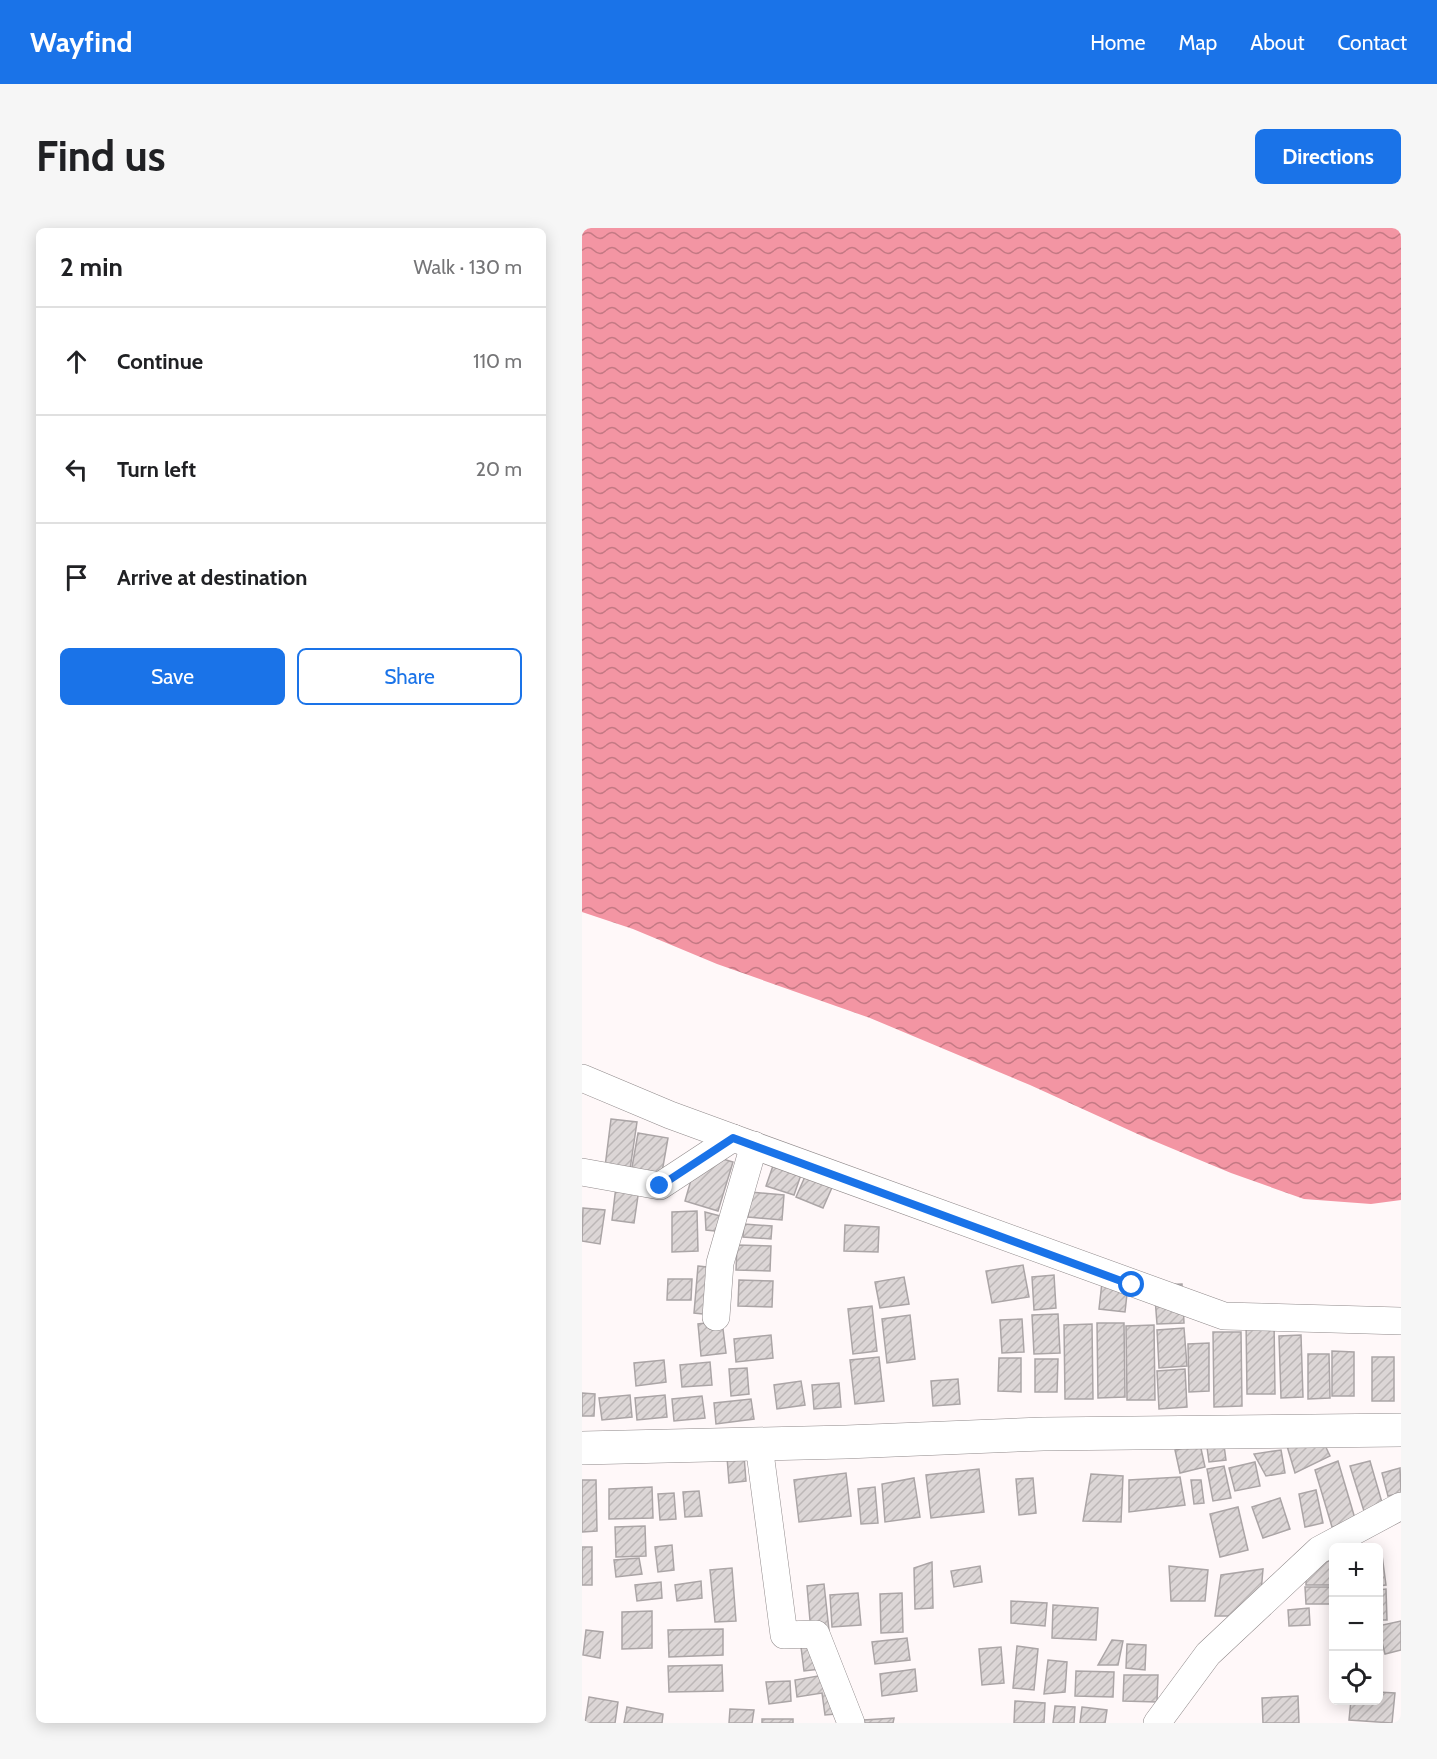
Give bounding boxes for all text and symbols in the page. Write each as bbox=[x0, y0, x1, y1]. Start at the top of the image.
text: Wayfind bbox=[30, 25, 132, 59]
text: Home bbox=[1090, 30, 1146, 55]
text: Map bbox=[1179, 30, 1217, 55]
text: About bbox=[1250, 30, 1304, 55]
text: Contact bbox=[1337, 30, 1407, 55]
button: Directions bbox=[1255, 129, 1401, 184]
text: Find us bbox=[36, 130, 165, 182]
text: 2 min bbox=[60, 251, 123, 283]
text: Walk · 130 m bbox=[414, 255, 522, 279]
icon: ahead bbox=[60, 345, 93, 378]
text: Continue bbox=[117, 348, 203, 375]
text: 110 m bbox=[473, 349, 522, 373]
icon: left bbox=[60, 453, 93, 486]
text: Turn left bbox=[117, 456, 196, 483]
text: 20 m bbox=[476, 457, 522, 481]
icon: arrive bbox=[60, 561, 93, 594]
text: Arrive at destination bbox=[117, 564, 307, 591]
button: Save bbox=[60, 648, 285, 705]
button: Share bbox=[297, 648, 522, 705]
route end bbox=[646, 1172, 672, 1198]
route start bbox=[1118, 1271, 1144, 1297]
map controls bbox=[1329, 1543, 1383, 1705]
button: + bbox=[1329, 1543, 1383, 1597]
button: − bbox=[1329, 1597, 1383, 1651]
button: locate bbox=[1329, 1651, 1383, 1705]

